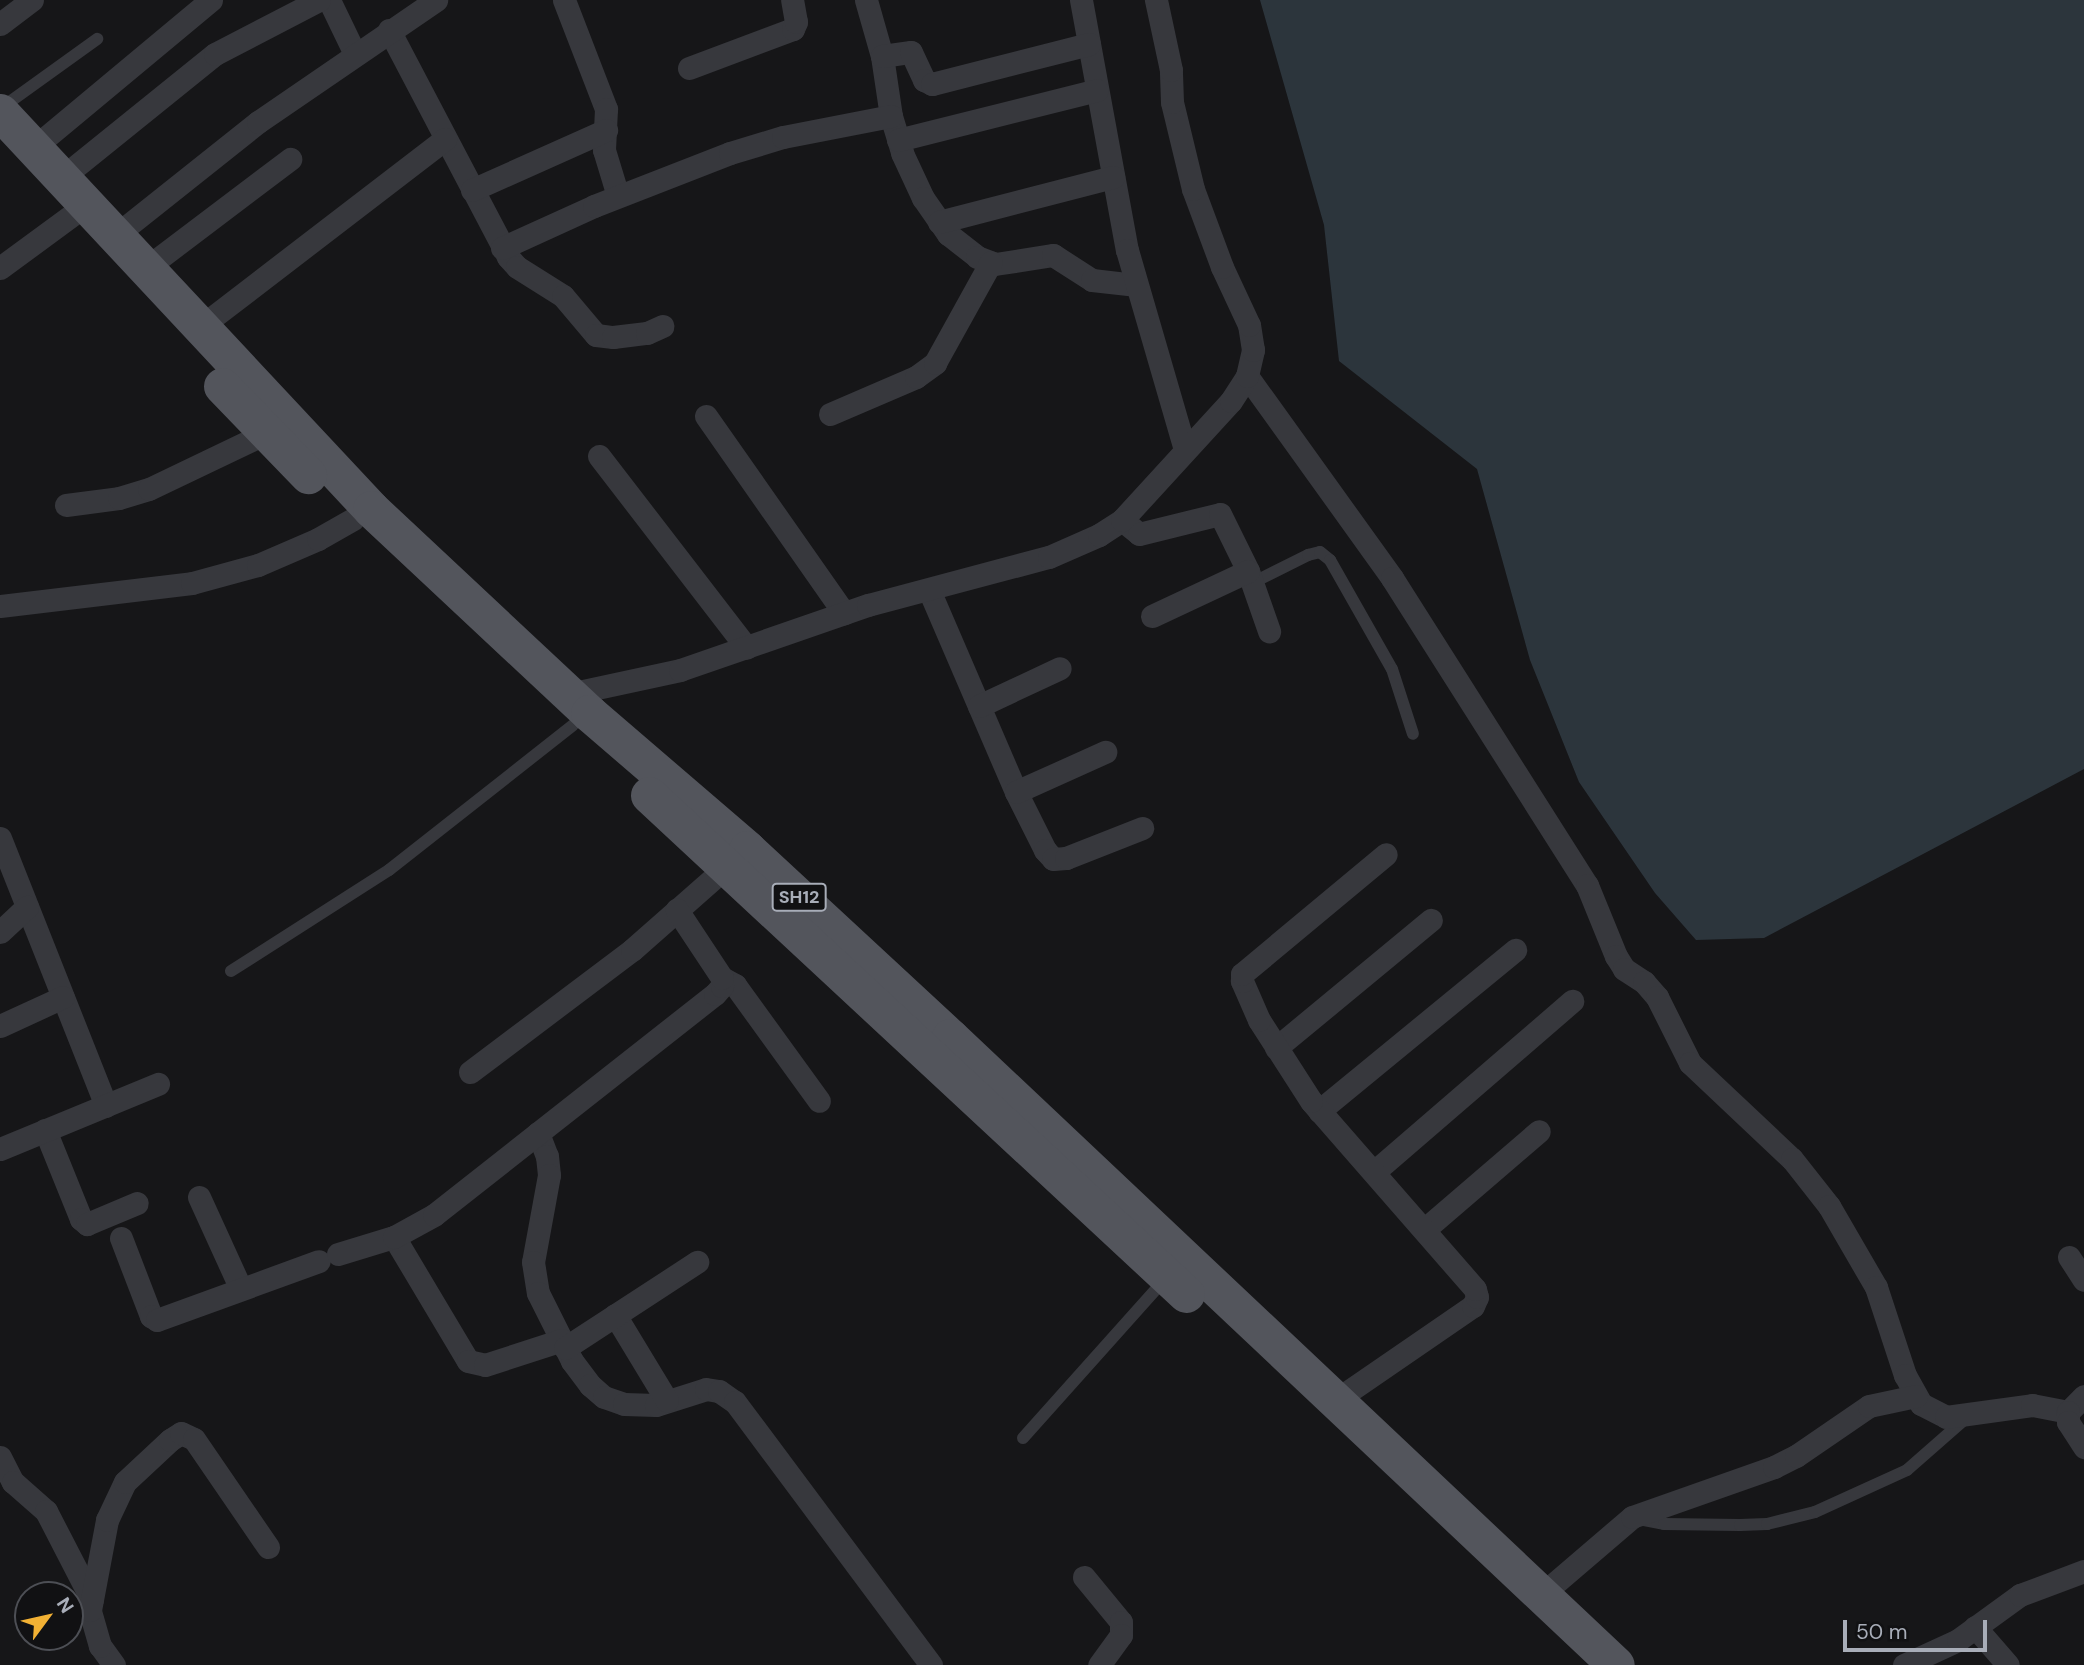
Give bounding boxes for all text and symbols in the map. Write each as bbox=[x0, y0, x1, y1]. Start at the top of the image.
road number: SH12 bbox=[771, 882, 827, 912]
north arrow bbox=[14, 1581, 84, 1651]
text: N bbox=[51, 1593, 80, 1618]
scale bar bbox=[1846, 1606, 1990, 1650]
text: 50 m bbox=[1856, 1618, 1907, 1646]

